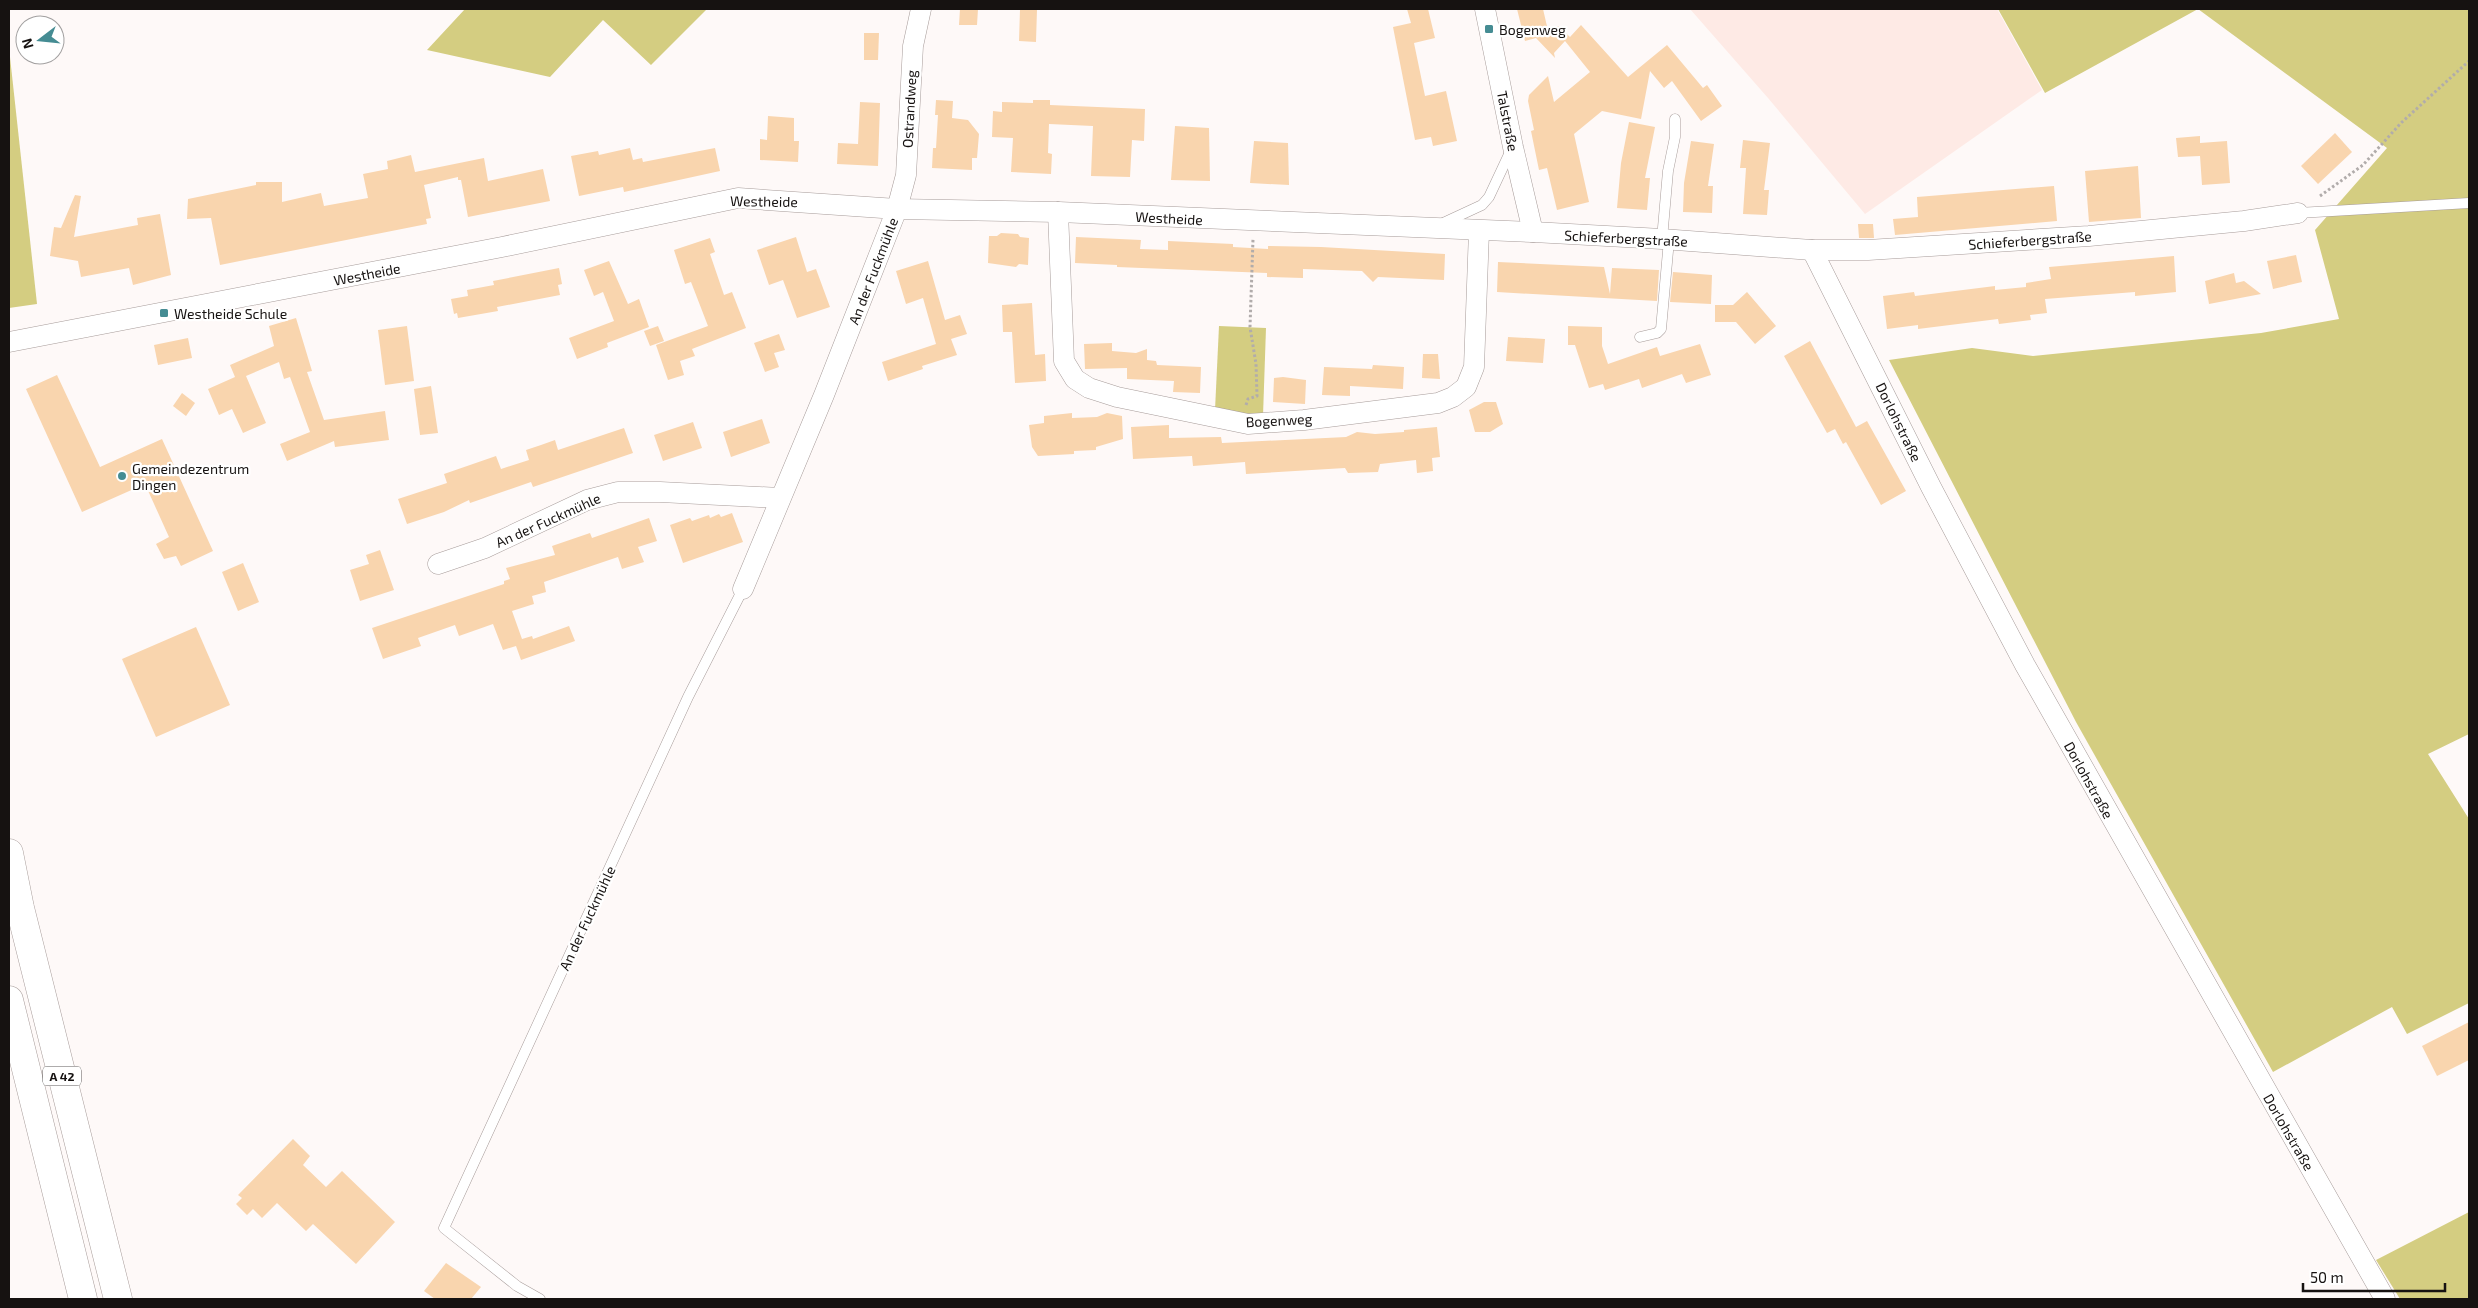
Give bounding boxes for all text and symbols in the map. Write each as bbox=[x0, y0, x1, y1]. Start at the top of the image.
north arrow bbox=[15, 15, 65, 65]
place label: Bogenweg bbox=[1499, 21, 1566, 38]
marker: Bogenweg bbox=[1483, 23, 1495, 35]
text: N bbox=[17, 37, 37, 51]
street label: Ostrandweg bbox=[898, 69, 920, 148]
street label: Talstraße bbox=[1494, 89, 1522, 153]
street label: Westheide bbox=[730, 192, 798, 210]
street label: Westheide bbox=[1135, 208, 1203, 228]
street label: An der Fuckmühle bbox=[845, 215, 901, 327]
street label: Schieferbergstraße bbox=[1564, 226, 1688, 250]
street label: Schieferbergstraße bbox=[1968, 227, 2092, 253]
street label: Westheide bbox=[332, 259, 402, 289]
place label: Westheide Schule bbox=[174, 305, 287, 322]
marker: Westheide Schule bbox=[158, 307, 170, 319]
street label: Dorlohstraße bbox=[1873, 380, 1925, 464]
street label: Bogenweg bbox=[1245, 410, 1313, 430]
place label: Gemeindezentrum Dingen bbox=[132, 460, 249, 493]
marker: Gemeindezentrum Dingen bbox=[116, 470, 128, 482]
street label: An der Fuckmühle bbox=[493, 489, 603, 551]
street label: Dorlohstraße bbox=[2061, 738, 2117, 822]
street label: An der Fuckmühle bbox=[555, 863, 619, 973]
road number: A 42 bbox=[43, 1066, 81, 1086]
street label: Dorlohstraße bbox=[2260, 1091, 2318, 1173]
scale bar bbox=[2303, 1260, 2446, 1292]
text: 50 m bbox=[2310, 1268, 2344, 1286]

